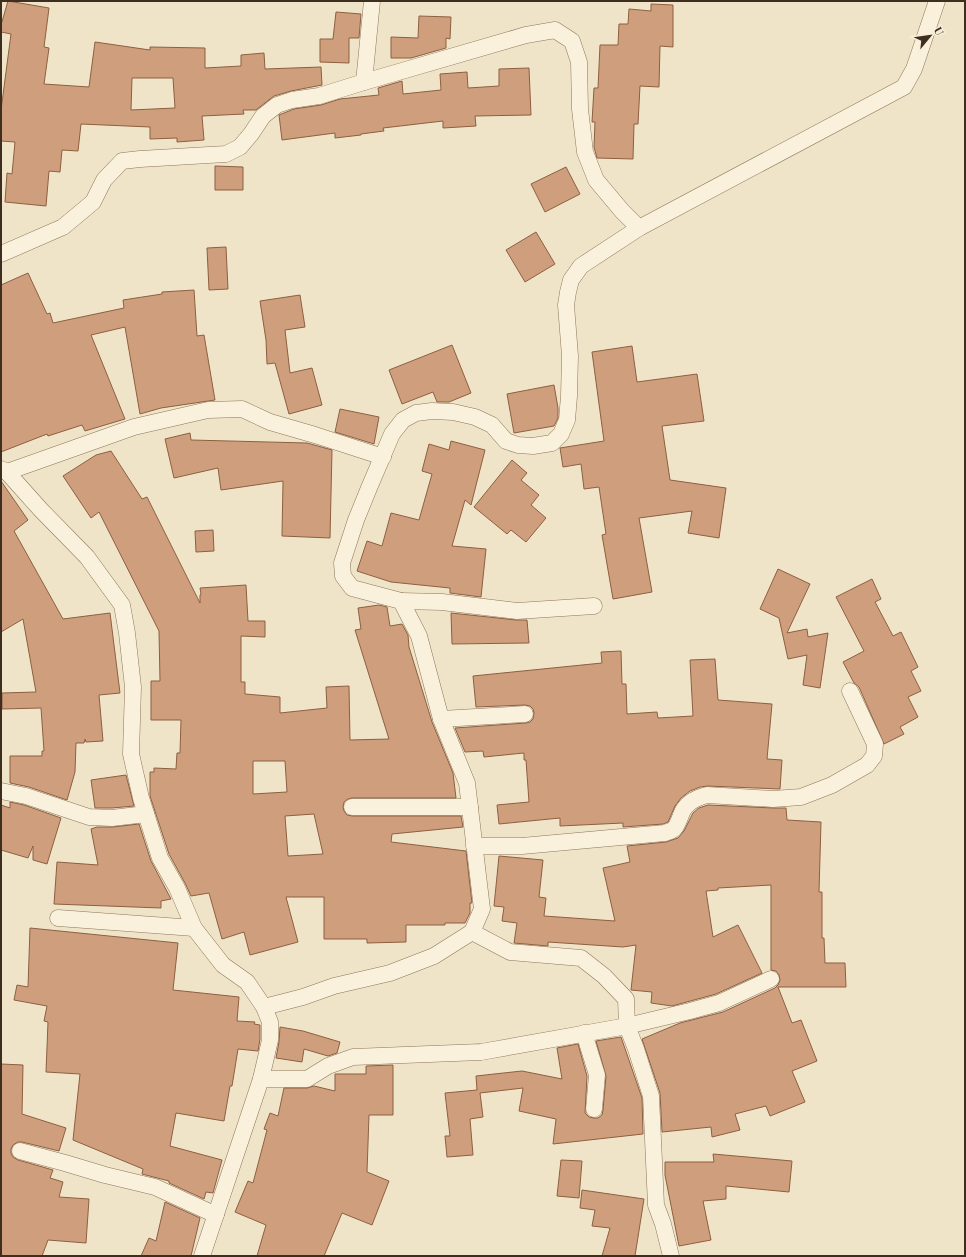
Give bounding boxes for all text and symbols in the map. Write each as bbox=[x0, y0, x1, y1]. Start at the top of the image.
north arrow bbox=[910, 16, 950, 56]
text: U bbox=[931, 24, 948, 38]

